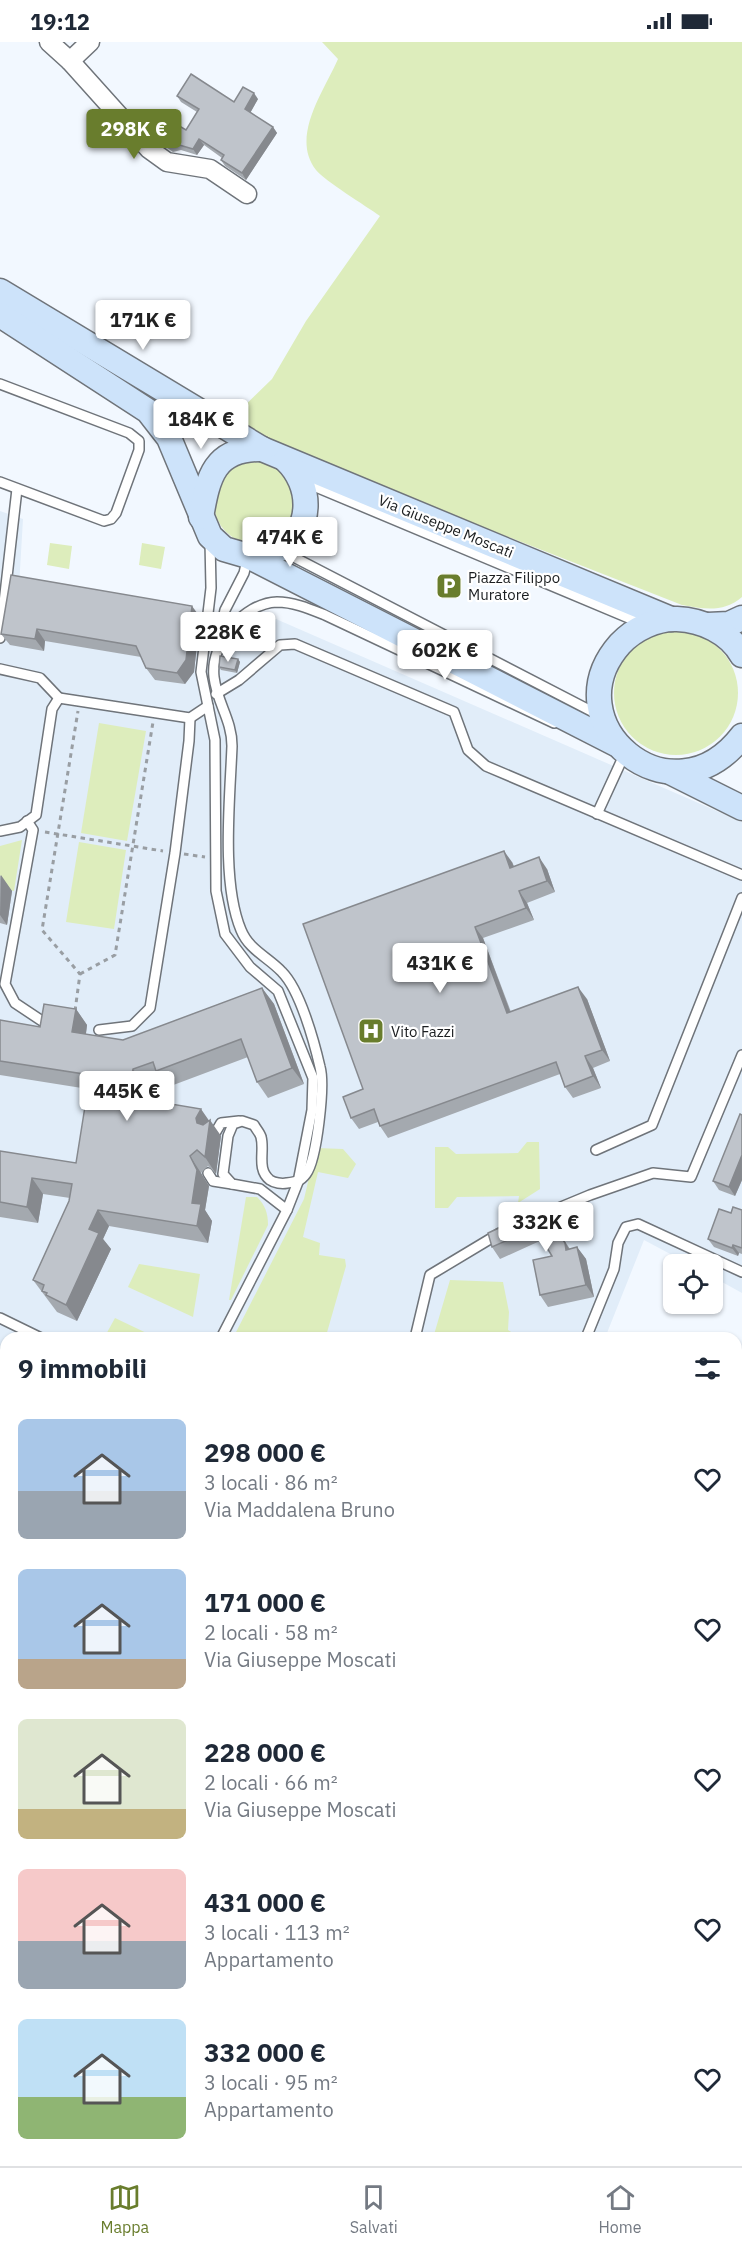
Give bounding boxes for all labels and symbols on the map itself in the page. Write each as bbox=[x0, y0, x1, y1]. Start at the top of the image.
pin: 298K € bbox=[85, 109, 183, 160]
pin: 171K € bbox=[94, 300, 192, 351]
pin: 184K € bbox=[152, 399, 250, 450]
street label: Via Giuseppe Moscati bbox=[376, 490, 516, 562]
pin: 474K € bbox=[241, 517, 339, 568]
place label: Piazza Filippo Muratore bbox=[468, 568, 560, 604]
parking icon: Piazza Filippo Muratore bbox=[434, 571, 464, 601]
pin: 228K € bbox=[179, 612, 277, 663]
pin: 602K € bbox=[396, 630, 494, 681]
pin: 431K € bbox=[391, 943, 489, 994]
hospital icon: Vito Fazzi bbox=[356, 1016, 386, 1046]
place label: Vito Fazzi bbox=[391, 1022, 455, 1041]
pin: 445K € bbox=[78, 1071, 176, 1122]
pin: 332K € bbox=[497, 1202, 595, 1253]

